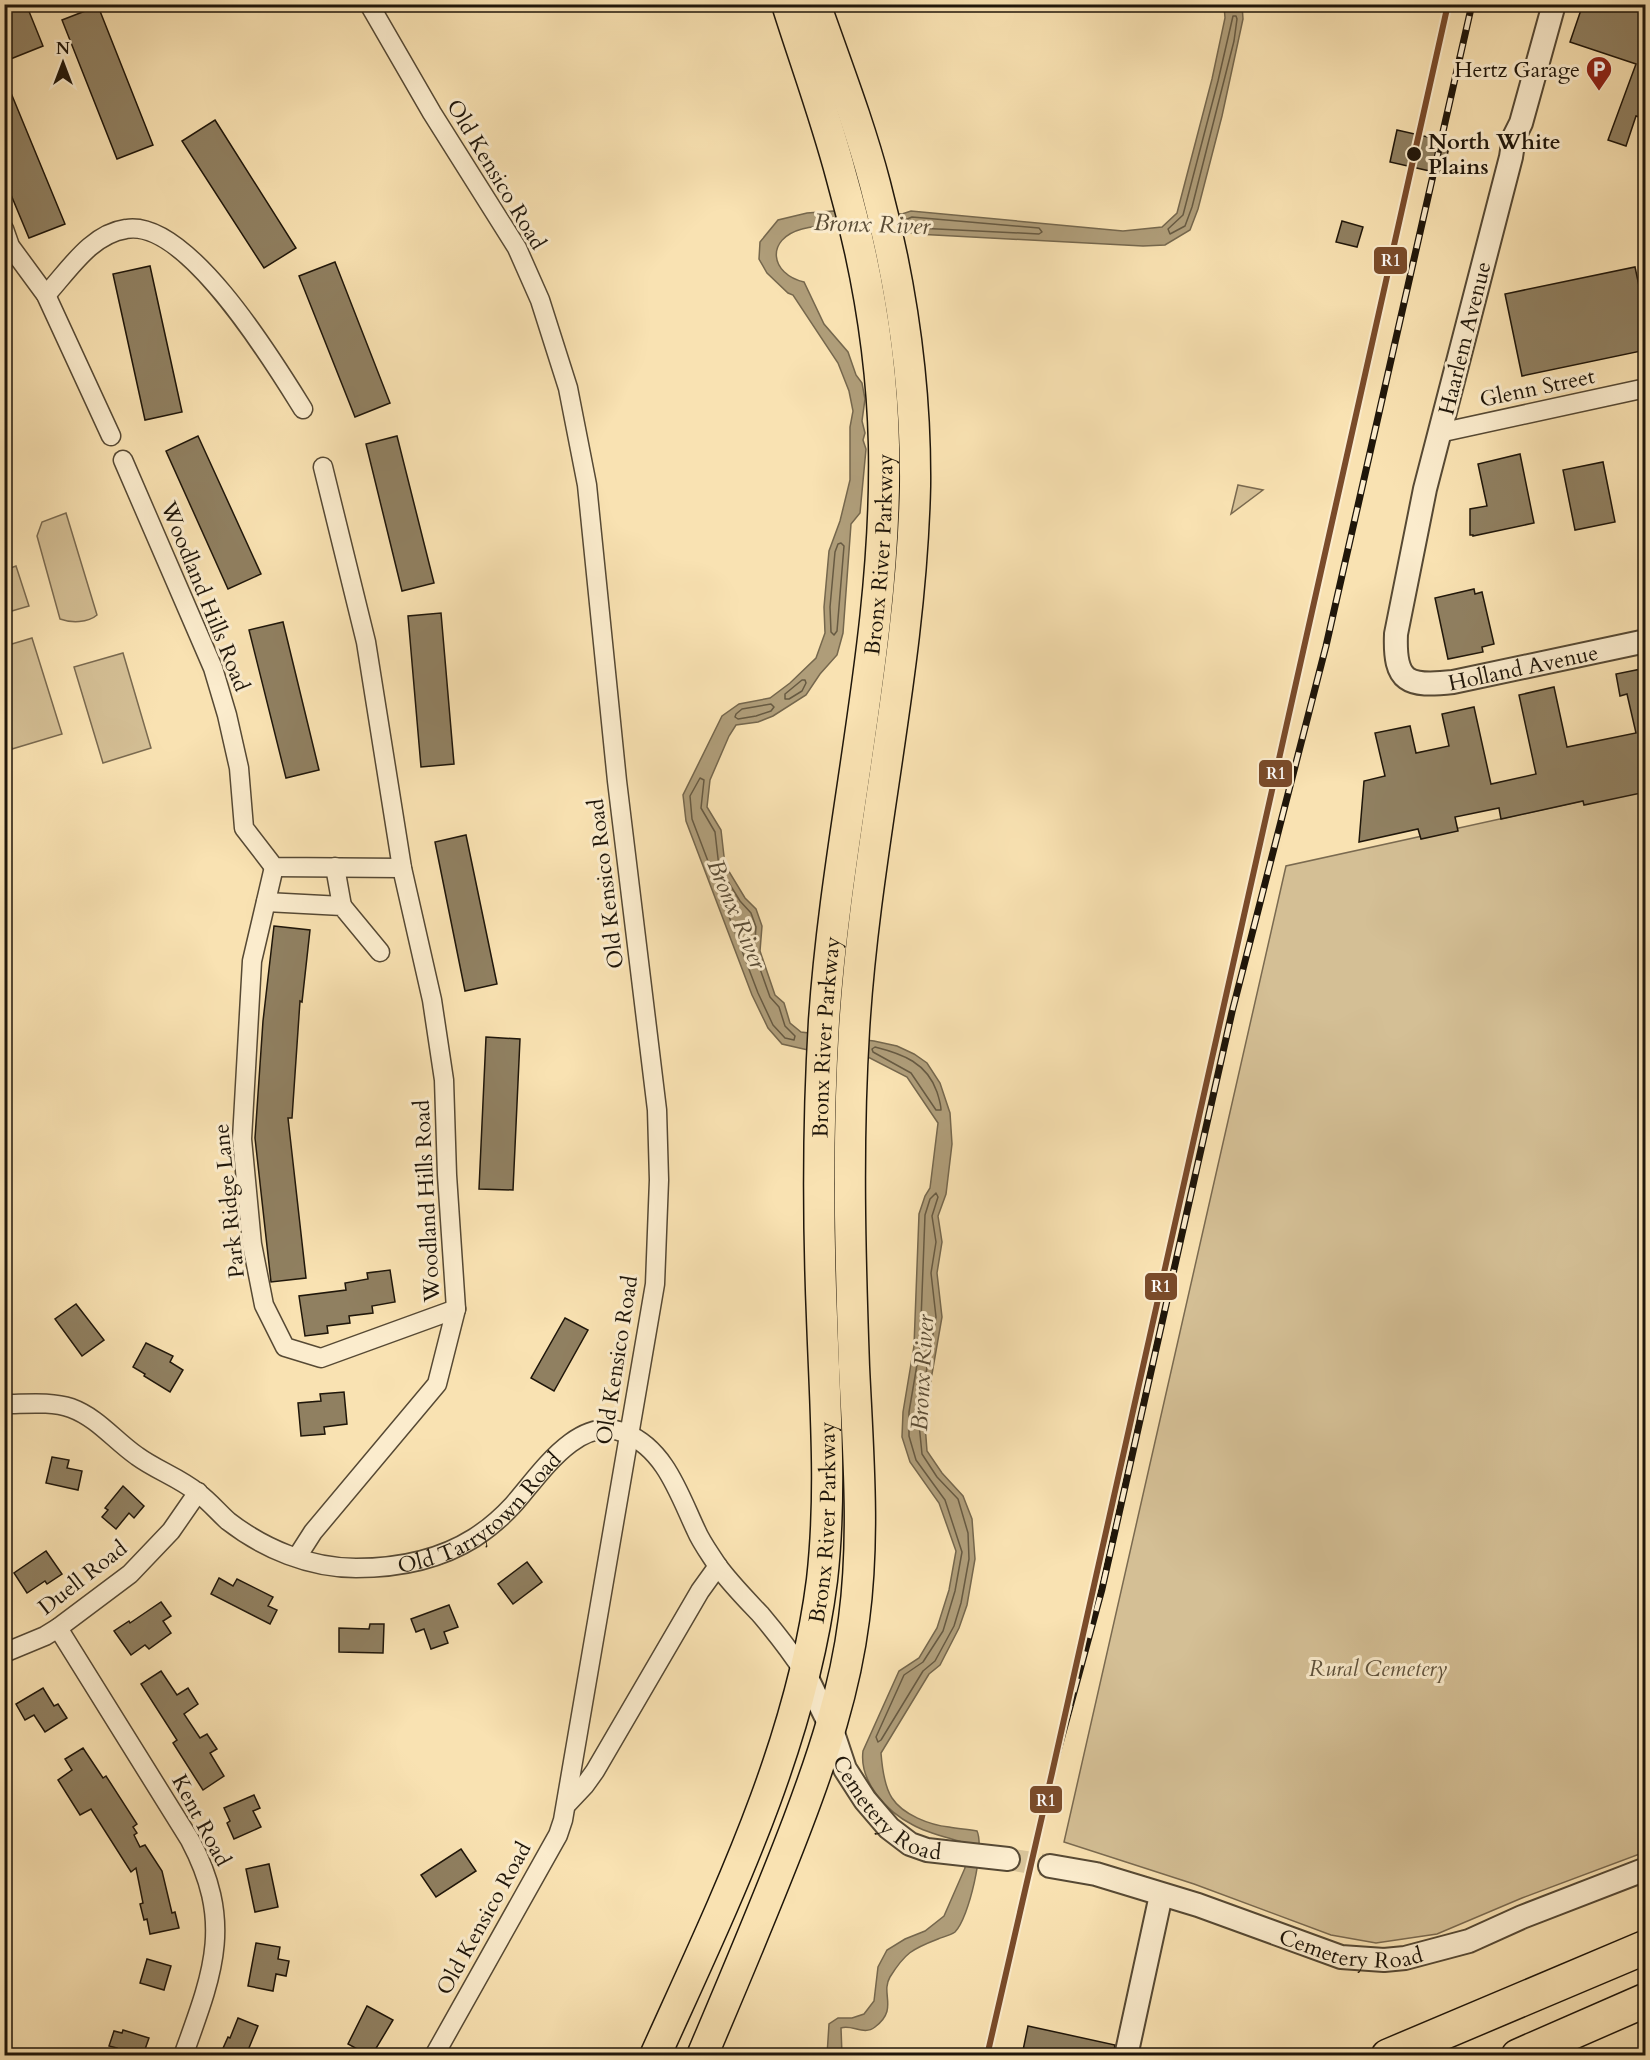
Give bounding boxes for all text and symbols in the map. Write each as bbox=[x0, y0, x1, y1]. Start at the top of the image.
north arrow bbox=[33, 33, 93, 93]
text: N bbox=[56, 38, 70, 60]
parking icon: Hertz Garage bbox=[1584, 54, 1614, 92]
place label: Hertz Garage bbox=[1454, 55, 1580, 85]
street label: Old Kensico Road bbox=[439, 94, 553, 256]
place label: North White Plains bbox=[1428, 127, 1561, 182]
marker: North White Plains bbox=[1405, 145, 1423, 163]
water label: Bronx River bbox=[813, 206, 932, 243]
line badge: R1 bbox=[1373, 246, 1408, 275]
text: R1 bbox=[1381, 250, 1401, 272]
street label: Haarlem Avenue bbox=[1431, 259, 1499, 418]
street label: Glenn Street bbox=[1477, 361, 1598, 415]
street label: Bronx River Parkway bbox=[857, 453, 900, 657]
street label: Woodland Hills Road bbox=[153, 496, 257, 696]
street label: Holland Avenue bbox=[1445, 638, 1601, 699]
line badge: R1 bbox=[1258, 759, 1293, 788]
text: R1 bbox=[1266, 763, 1286, 785]
street label: Old Kensico Road bbox=[581, 797, 631, 970]
water label: Bronx River bbox=[699, 854, 775, 975]
street label: Bronx River Parkway bbox=[806, 934, 848, 1138]
street label: Woodland Hills Road bbox=[407, 1099, 447, 1304]
street label: Park Ridge Lane bbox=[206, 1122, 252, 1279]
line badge: R1 bbox=[1144, 1272, 1178, 1301]
street label: Old Kensico Road bbox=[589, 1273, 645, 1447]
text: R1 bbox=[1151, 1276, 1171, 1298]
water label: Bronx River bbox=[903, 1313, 942, 1432]
street label: Bronx River Parkway bbox=[802, 1421, 843, 1626]
street label: Old Tarrytown Road bbox=[395, 1445, 568, 1581]
street label: Duell Road bbox=[32, 1533, 134, 1622]
park label: Rural Cemetery bbox=[1309, 1654, 1448, 1684]
street label: Cemetery Road bbox=[825, 1752, 943, 1868]
street label: Kent Road bbox=[164, 1769, 238, 1872]
line badge: R1 bbox=[1029, 1785, 1063, 1814]
text: R1 bbox=[1036, 1790, 1056, 1812]
street label: Old Kensico Road bbox=[429, 1836, 539, 2000]
street label: Cemetery Road bbox=[1275, 1922, 1426, 1976]

